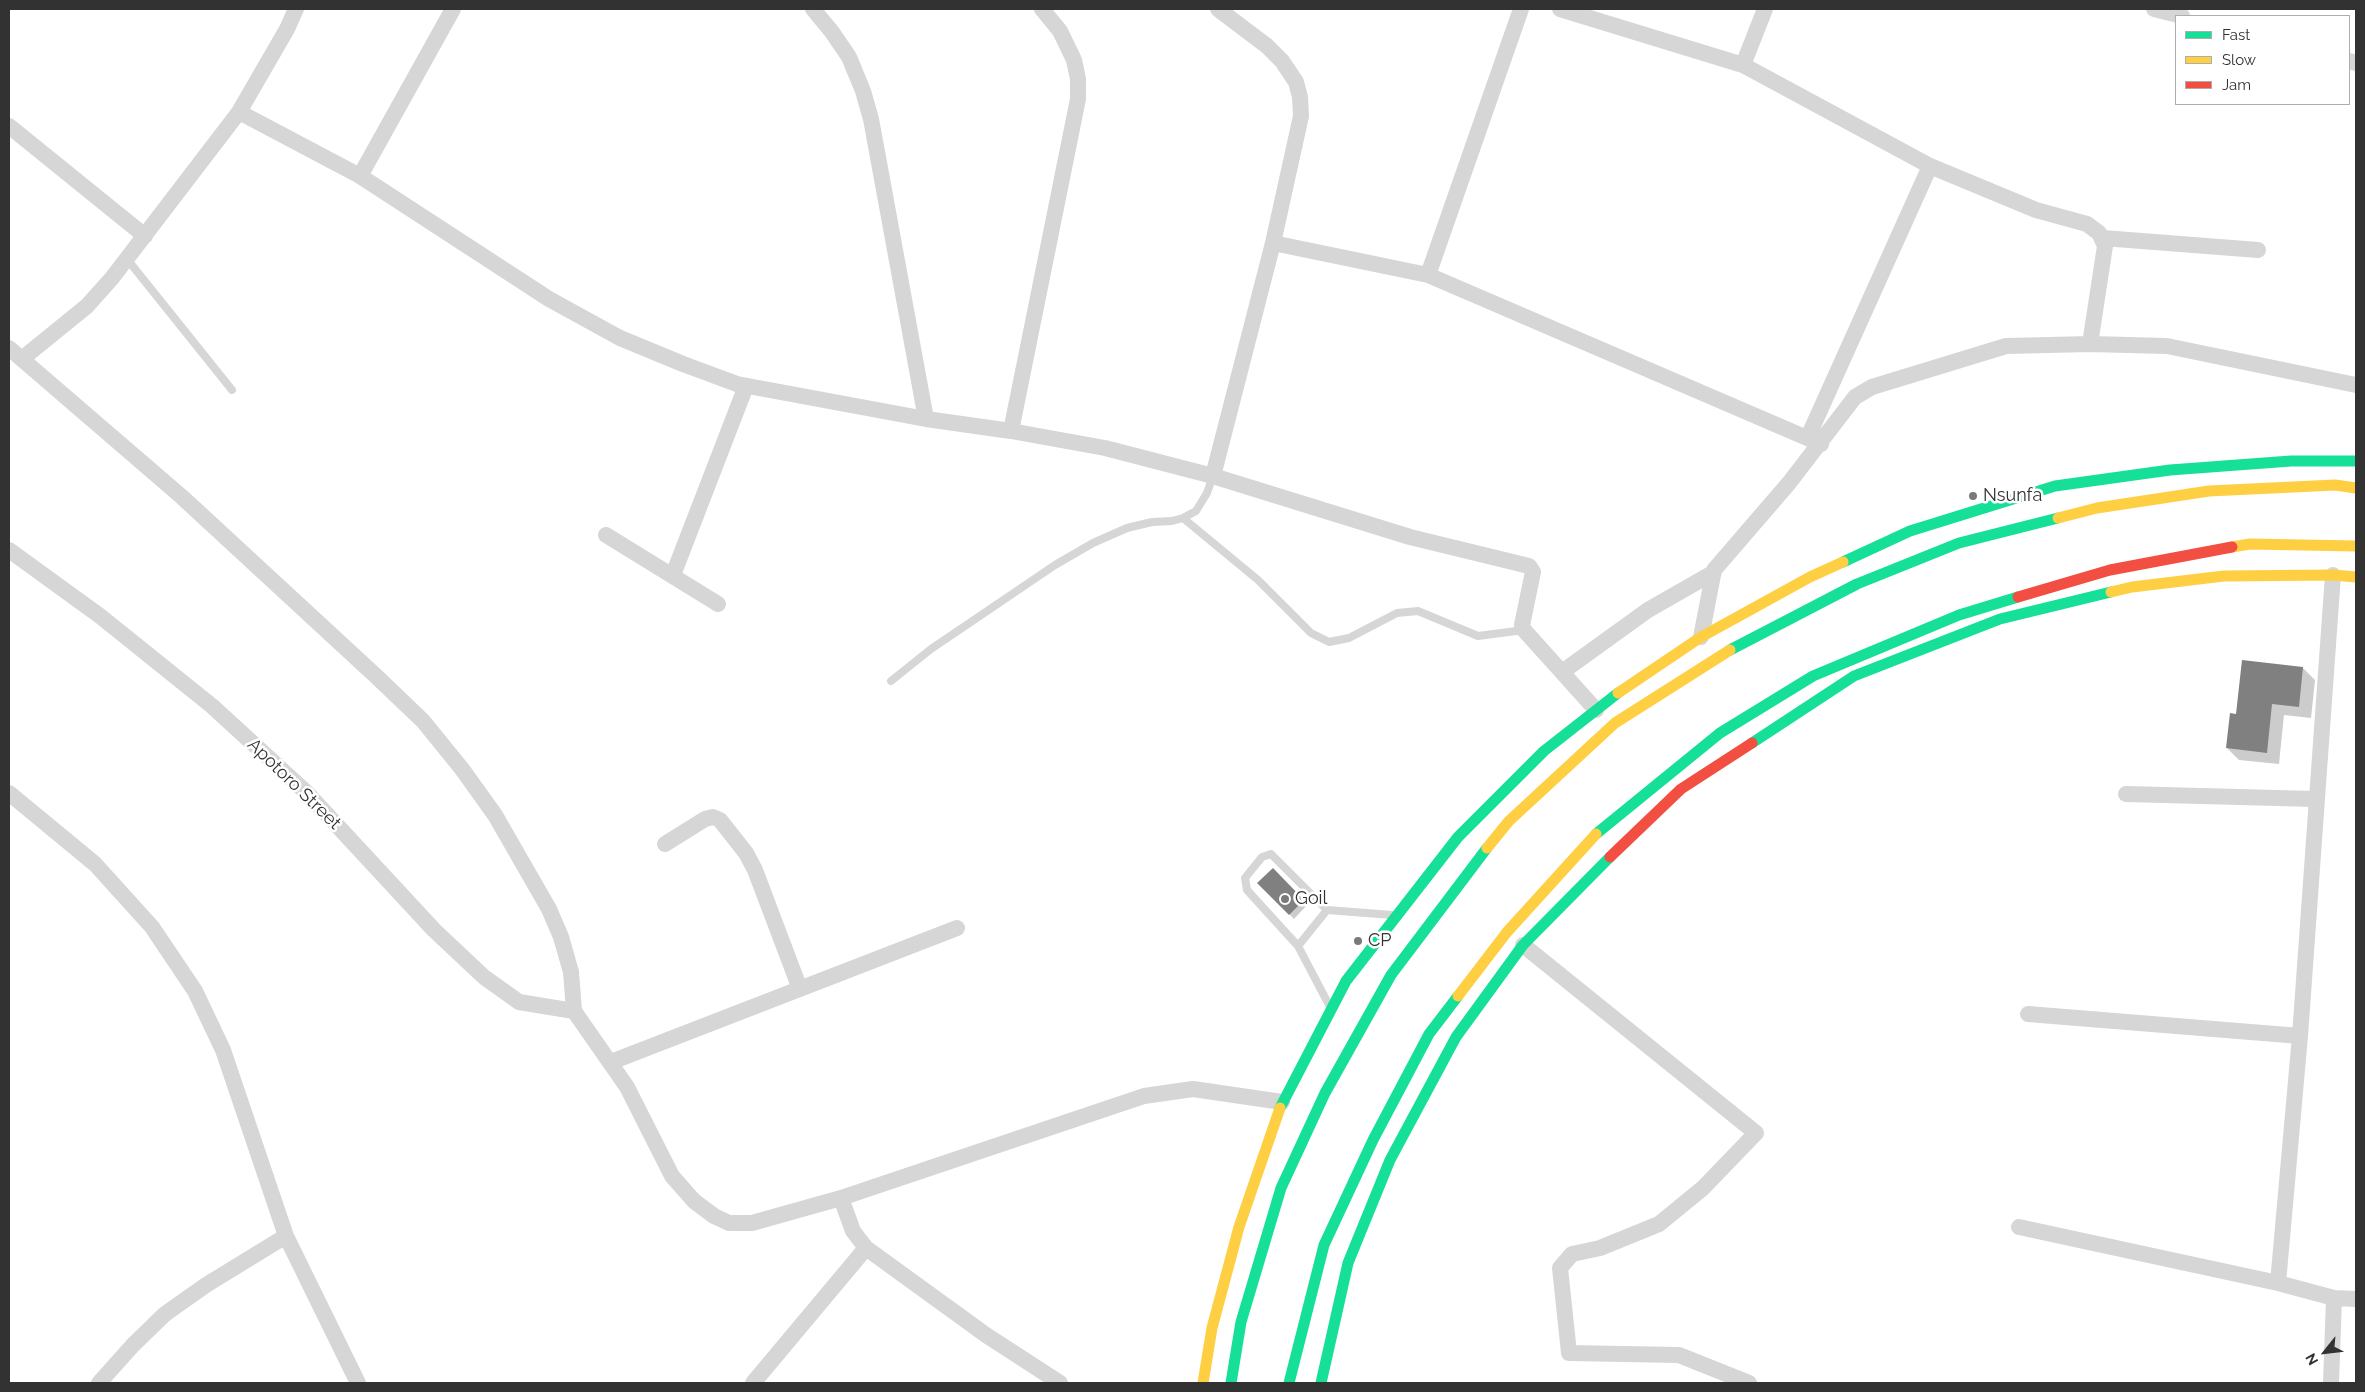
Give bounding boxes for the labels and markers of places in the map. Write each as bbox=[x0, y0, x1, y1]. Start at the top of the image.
place label: Nsunfa bbox=[1983, 485, 2042, 507]
marker: Nsunfa bbox=[1967, 490, 1979, 502]
place label: Goil bbox=[1295, 888, 1327, 910]
marker: Goil bbox=[1279, 893, 1291, 905]
place label: CP bbox=[1368, 930, 1392, 952]
marker: CP bbox=[1352, 935, 1364, 947]

